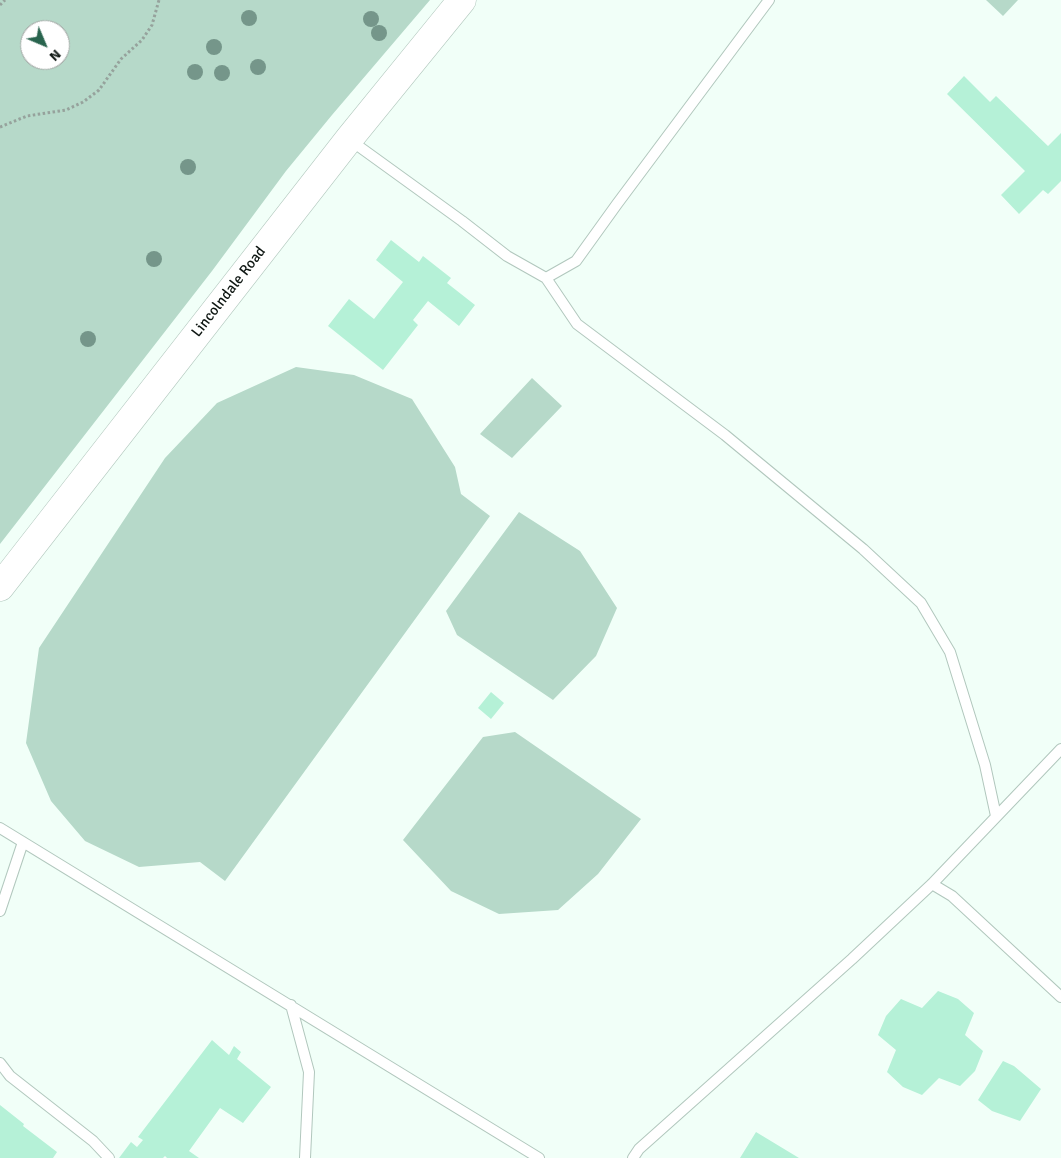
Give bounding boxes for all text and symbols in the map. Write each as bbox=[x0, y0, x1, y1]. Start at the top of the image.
north arrow bbox=[20, 20, 70, 70]
text: N bbox=[46, 46, 65, 65]
street label: Lincolndale Road bbox=[188, 243, 270, 341]

